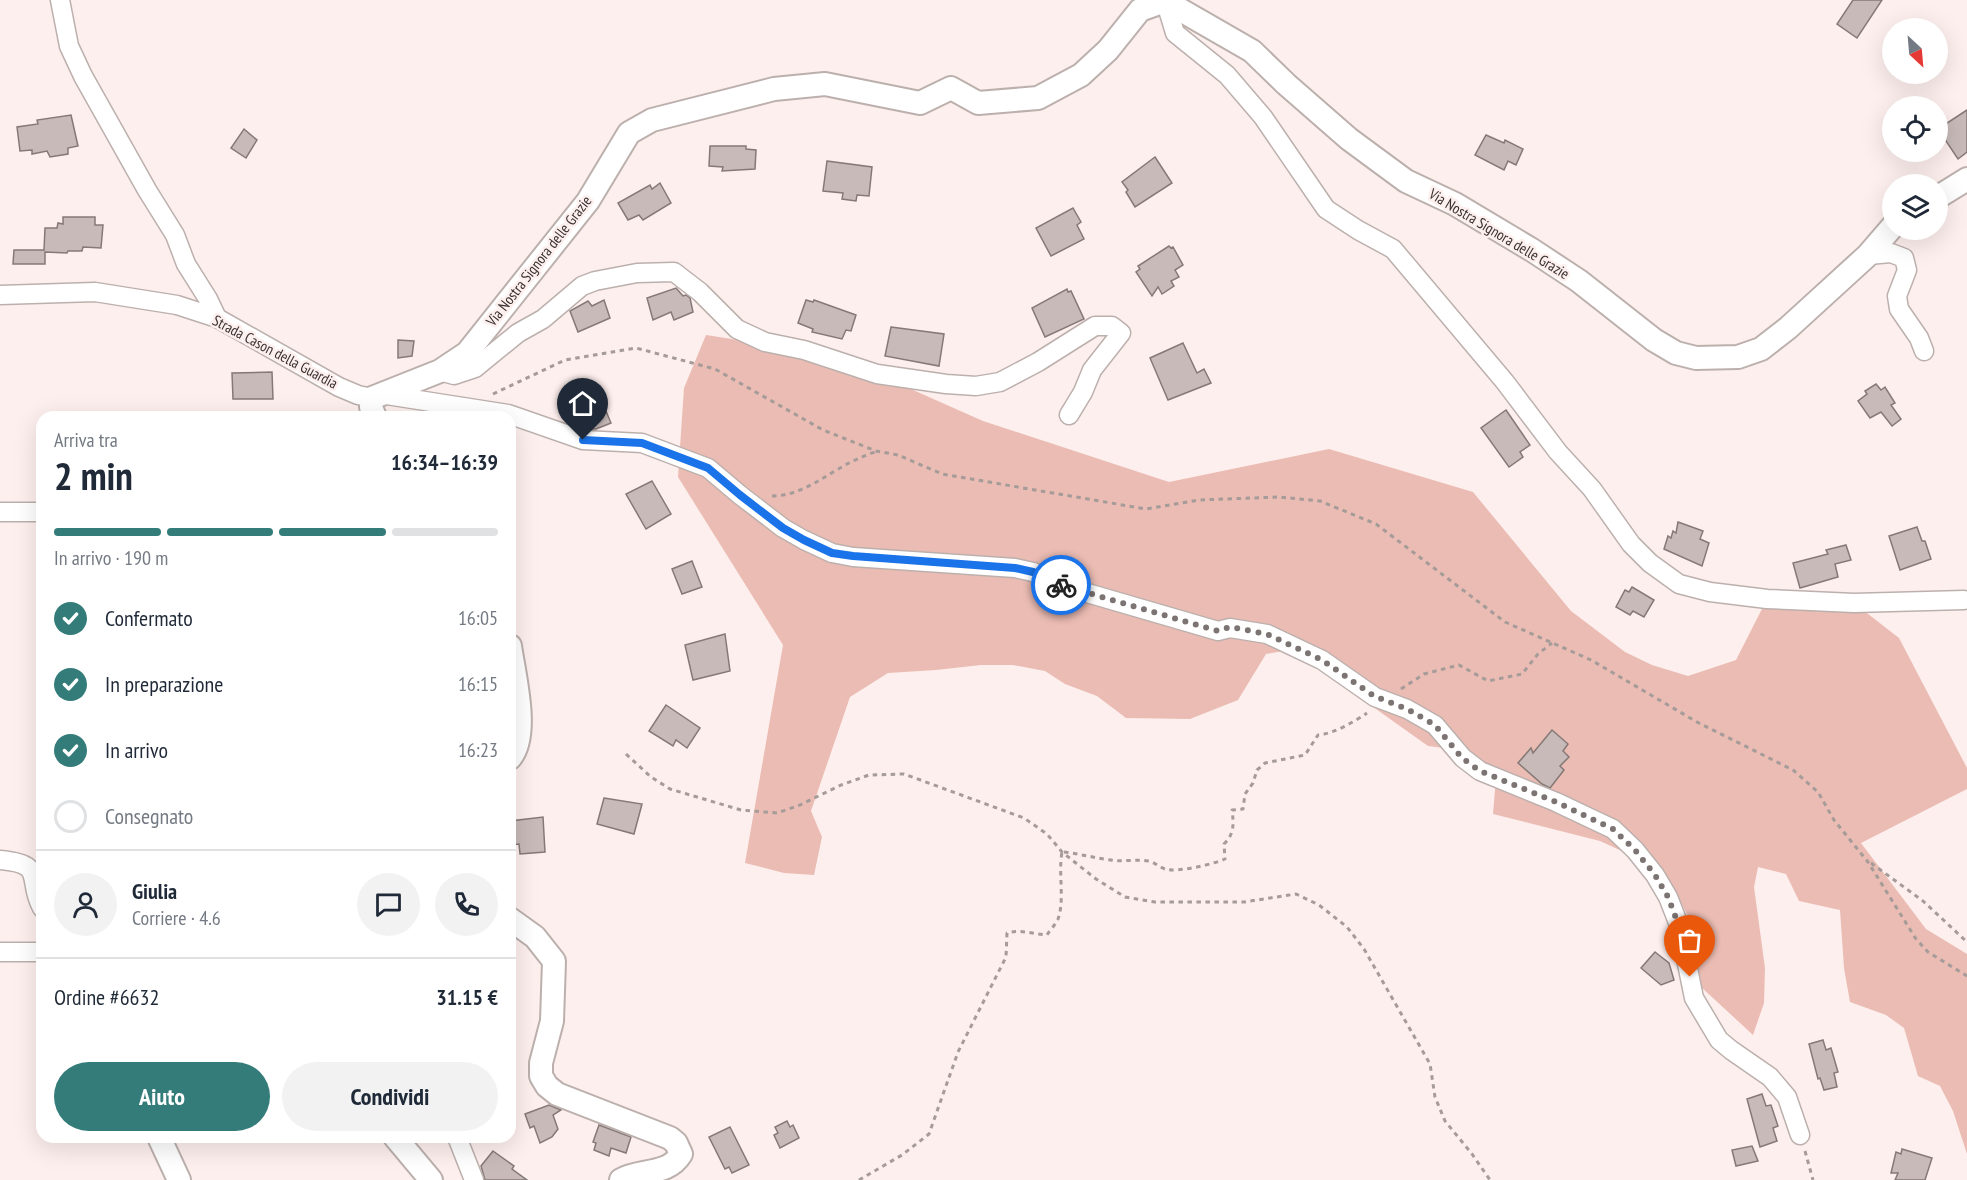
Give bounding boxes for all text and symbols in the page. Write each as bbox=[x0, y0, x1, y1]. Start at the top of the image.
north arrow bbox=[1882, 18, 1948, 84]
map controls bbox=[1882, 18, 1948, 240]
button: locate bbox=[1882, 96, 1948, 162]
button: layers bbox=[1882, 174, 1948, 240]
street label: Via Nostra Signora delle Grazie bbox=[1425, 184, 1573, 283]
street label: Via Nostra Signora delle Grazie bbox=[481, 192, 595, 330]
street label: Strada Cason della Guardia bbox=[209, 311, 341, 393]
pin bbox=[557, 378, 608, 440]
icon: home bbox=[566, 387, 599, 420]
text: Arriva tra bbox=[54, 427, 118, 453]
text: 16:34–16:39 bbox=[391, 448, 498, 476]
text: 2 min bbox=[54, 450, 133, 501]
text: In arrivo · 190 m bbox=[54, 545, 168, 571]
courier bbox=[1031, 555, 1091, 615]
icon: bike bbox=[1045, 569, 1078, 602]
icon: check bbox=[54, 602, 87, 635]
text: Confermato bbox=[105, 604, 193, 632]
text: 16:05 bbox=[458, 605, 498, 631]
icon: check bbox=[54, 668, 87, 701]
text: In preparazione bbox=[105, 670, 223, 698]
text: 16:15 bbox=[458, 671, 498, 697]
icon: check bbox=[54, 734, 87, 767]
text: In arrivo bbox=[105, 736, 168, 764]
text: 16:23 bbox=[458, 737, 498, 763]
text: Consegnato bbox=[105, 802, 193, 830]
button: person bbox=[54, 873, 117, 936]
button: chat bbox=[357, 873, 420, 936]
button: phone bbox=[435, 873, 498, 936]
text: Giulia bbox=[132, 877, 177, 905]
text: Corriere · 4.6 bbox=[132, 905, 221, 931]
pin bbox=[1664, 915, 1715, 977]
icon: bag bbox=[1673, 924, 1706, 957]
text: Ordine #6632 bbox=[54, 983, 159, 1011]
text: 31.15 € bbox=[436, 983, 498, 1011]
button: Aiuto bbox=[54, 1062, 270, 1131]
button: Condividi bbox=[282, 1062, 498, 1131]

